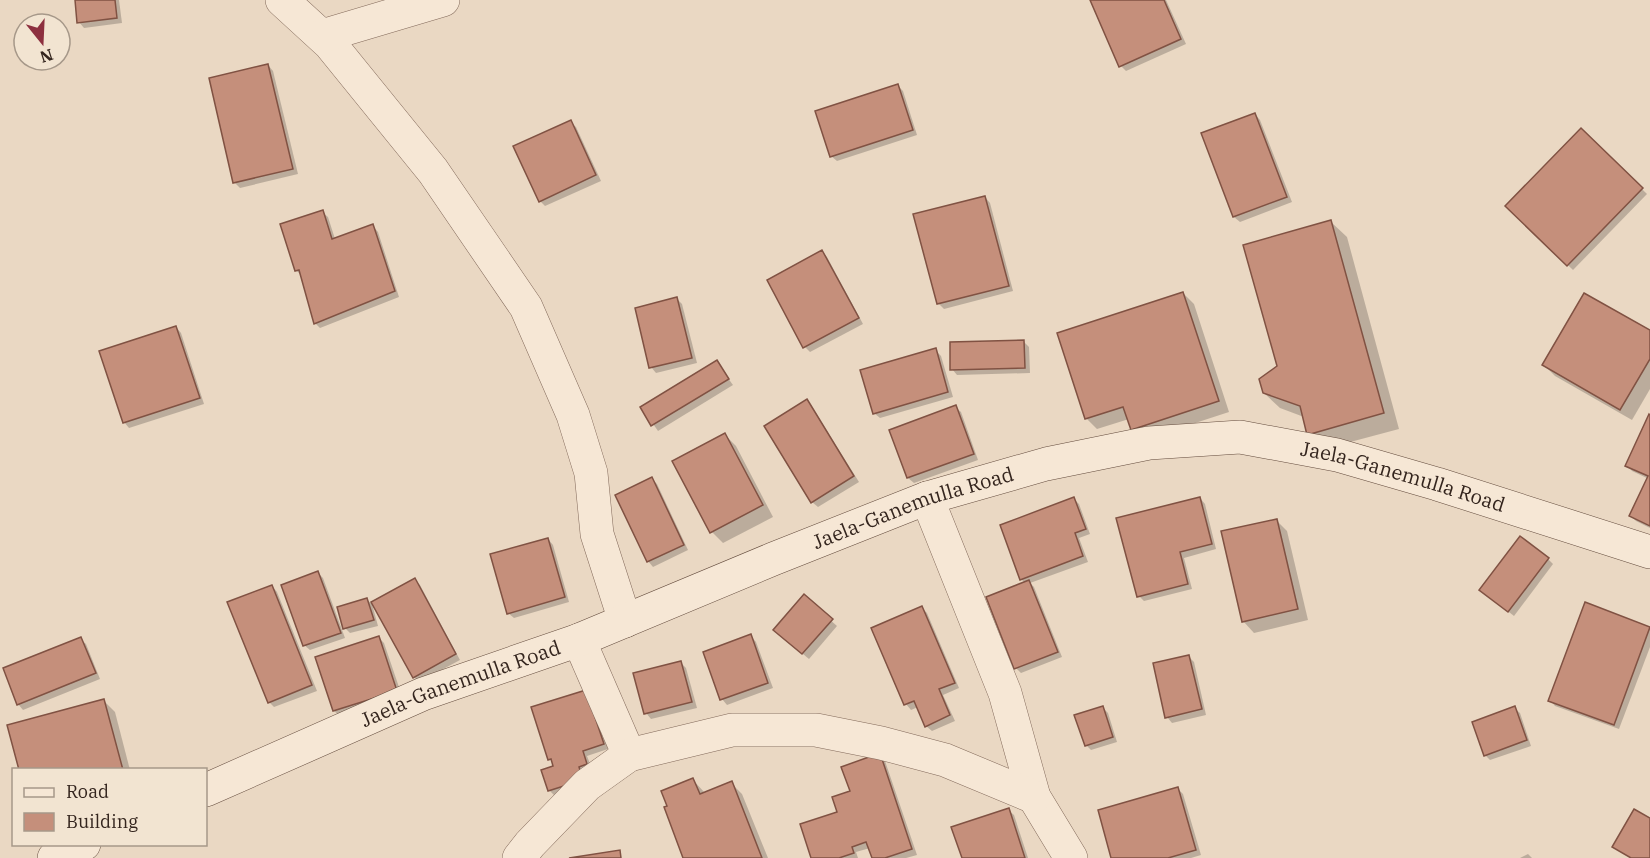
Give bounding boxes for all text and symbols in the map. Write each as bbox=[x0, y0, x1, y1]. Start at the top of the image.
north arrow bbox=[12, 12, 72, 72]
text: N bbox=[38, 45, 56, 68]
street label: Jaela-Ganemulla Road bbox=[1298, 435, 1509, 518]
street label: Jaela-Ganemulla Road bbox=[808, 460, 1017, 555]
street label: Jaela-Ganemulla Road bbox=[356, 633, 564, 733]
legend bbox=[12, 768, 207, 846]
text: Road bbox=[66, 780, 109, 803]
text: Building bbox=[66, 810, 138, 833]

